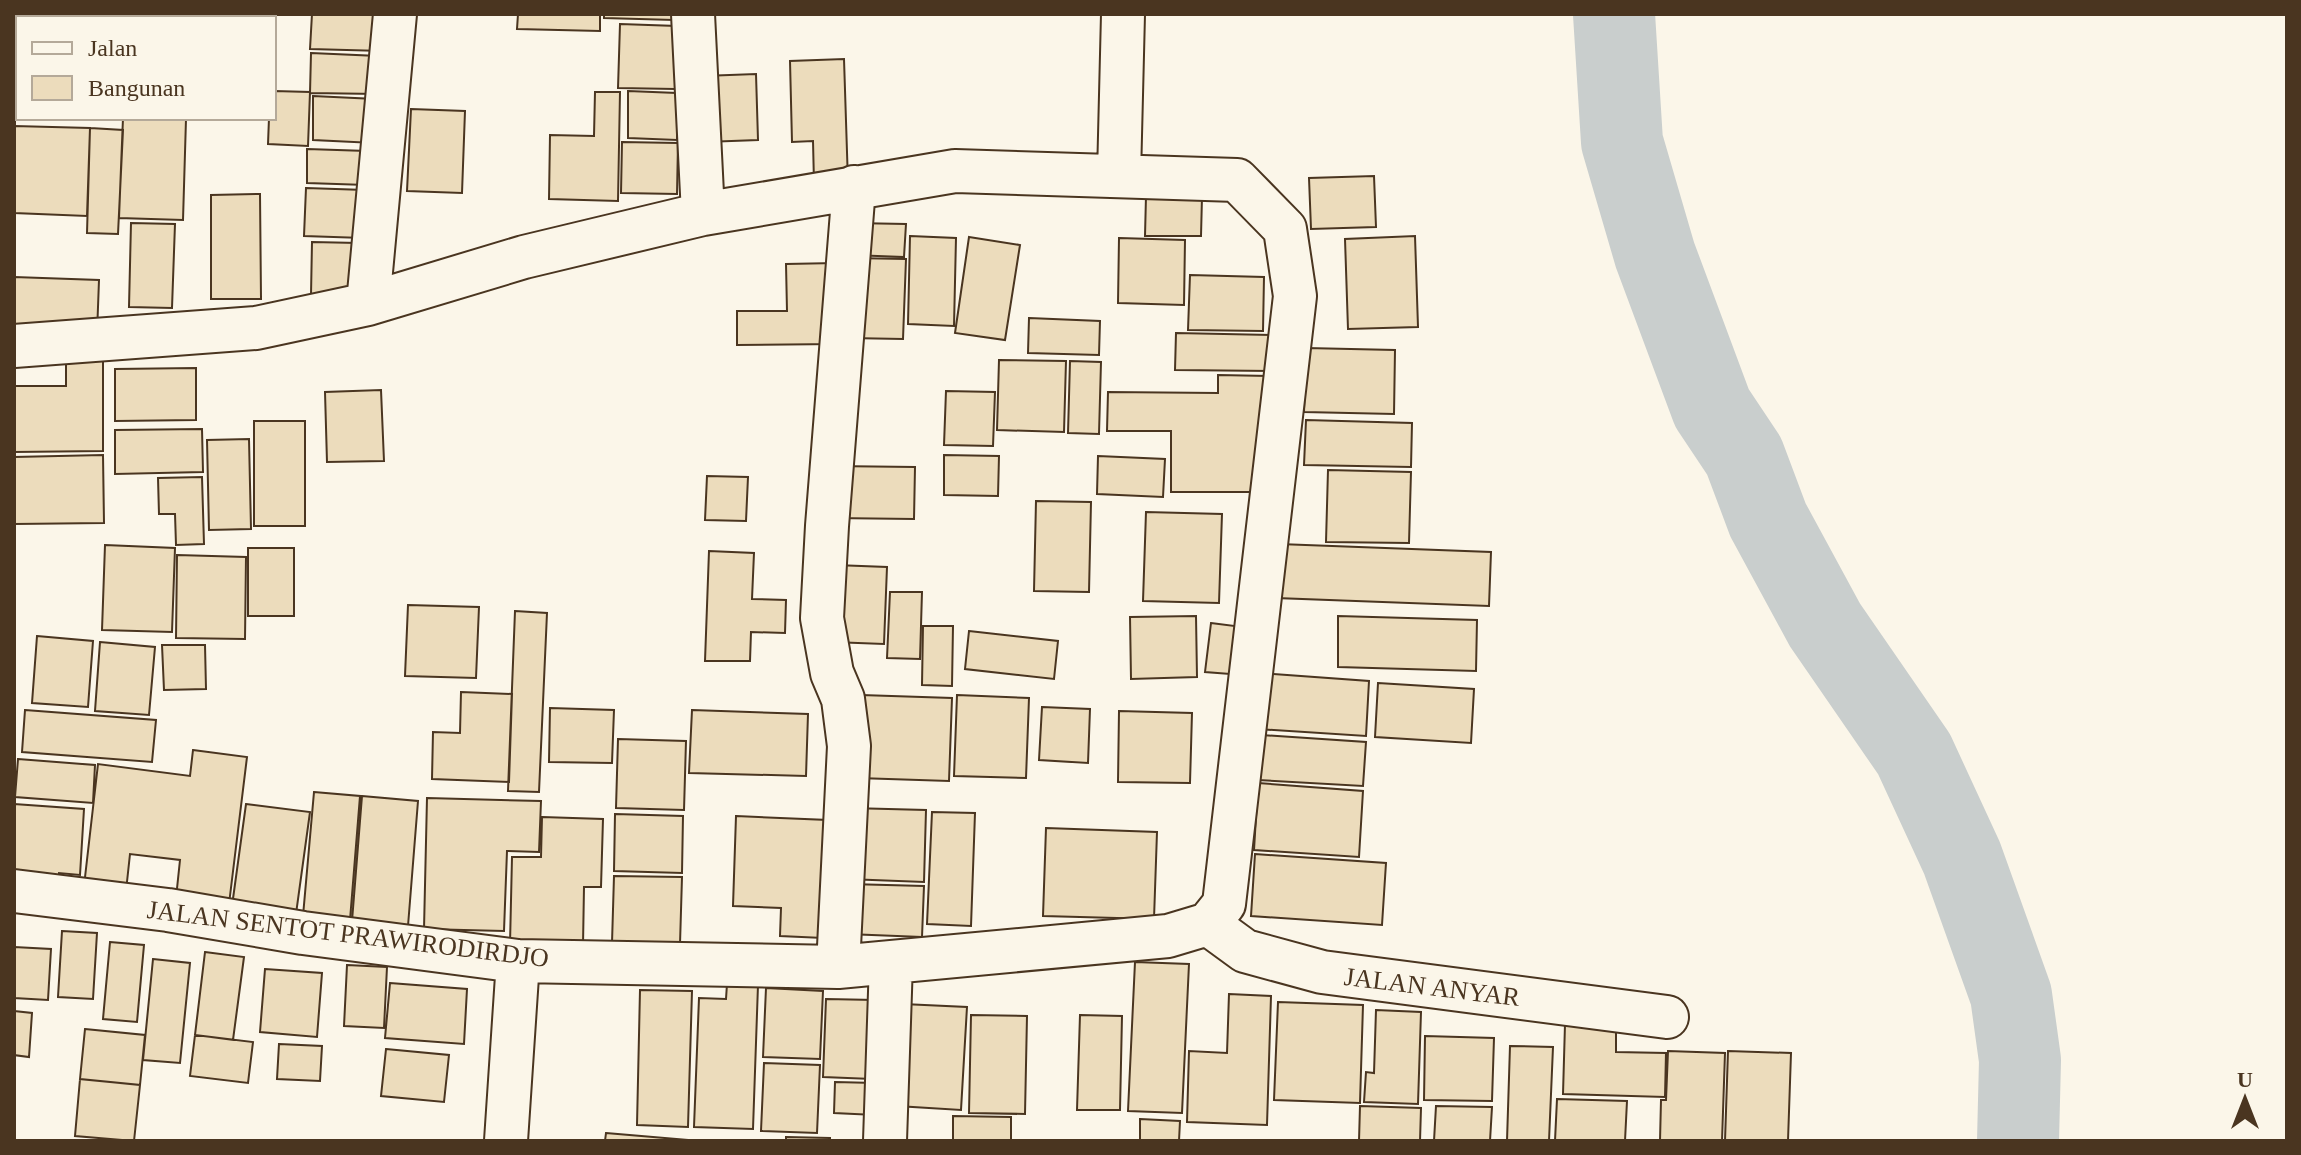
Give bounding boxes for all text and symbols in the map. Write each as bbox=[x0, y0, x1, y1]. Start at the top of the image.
legend bbox=[16, 16, 276, 120]
text: Jalan bbox=[88, 35, 137, 61]
text: Bangunan bbox=[88, 75, 185, 101]
street label: JALAN SENTOT PRAWIRODIRDJO bbox=[146, 895, 550, 973]
street label: JALAN ANYAR bbox=[1342, 962, 1522, 1012]
north arrow bbox=[2205, 1059, 2285, 1139]
text: U bbox=[2237, 1067, 2253, 1092]

